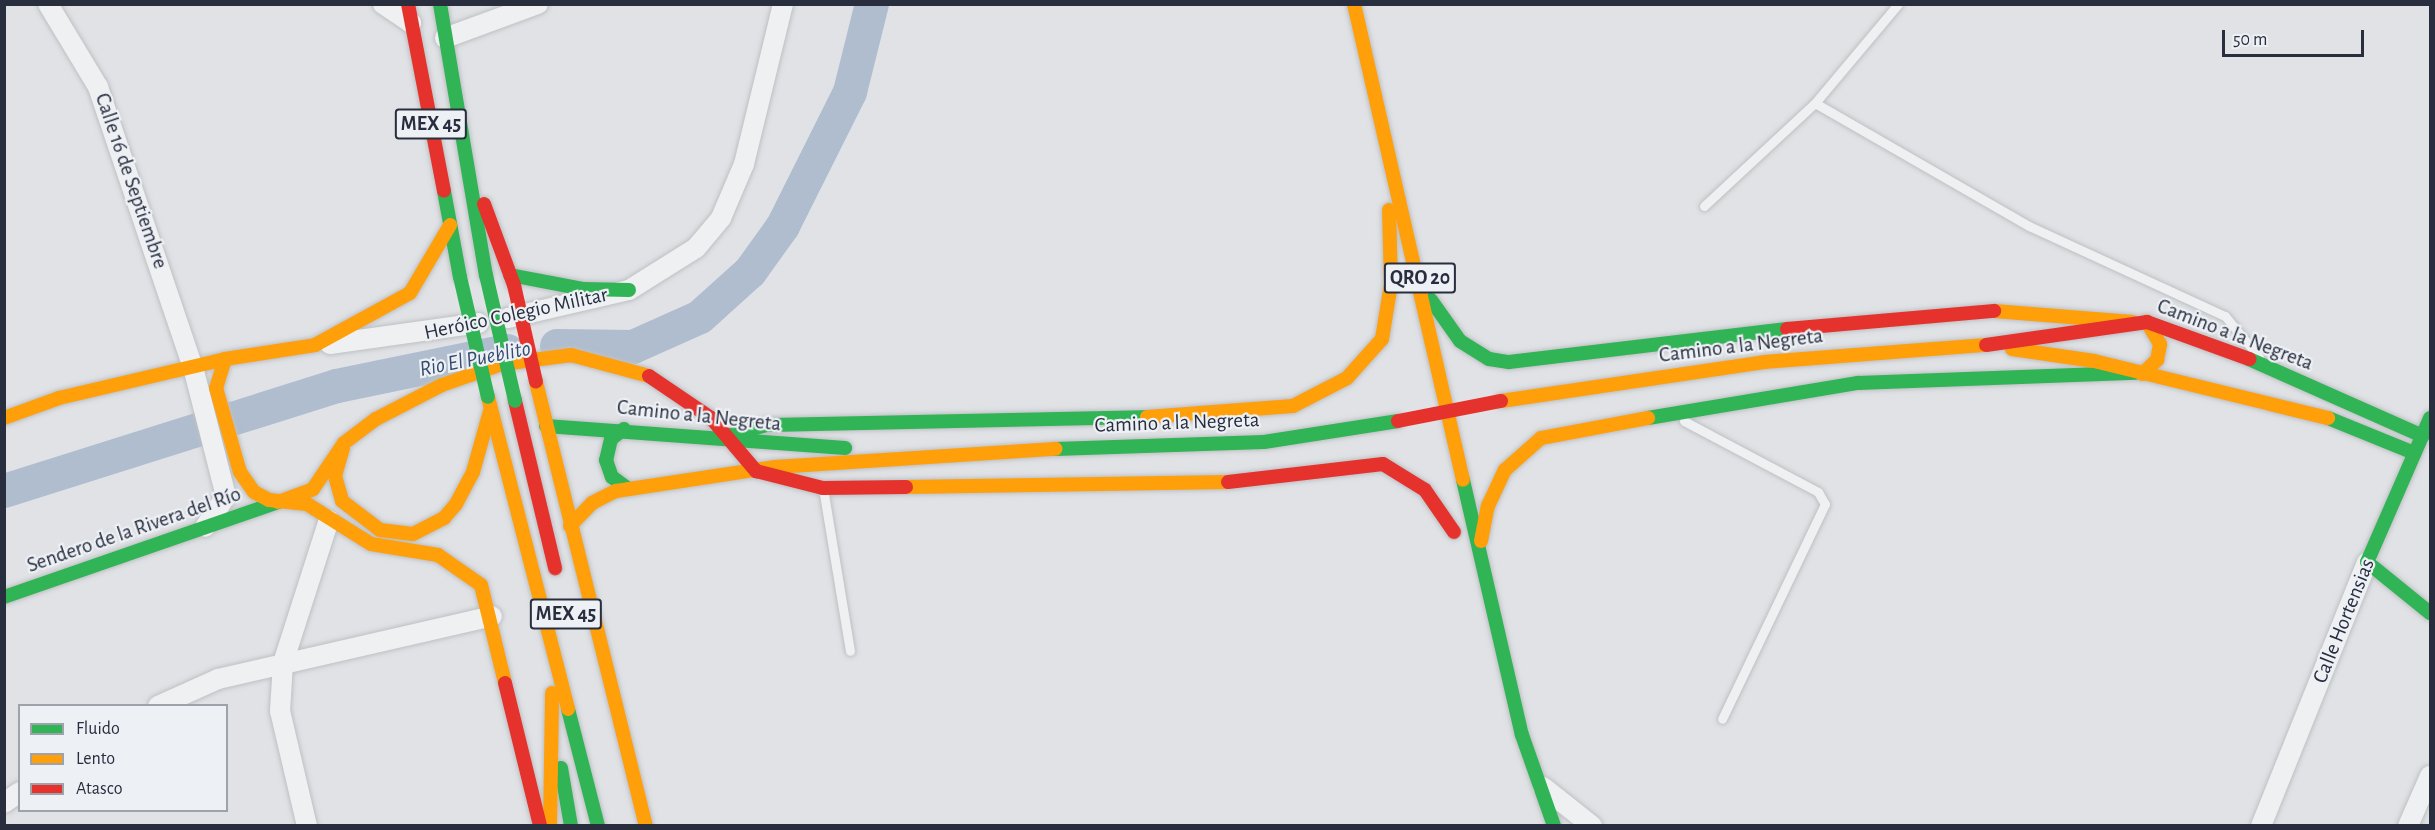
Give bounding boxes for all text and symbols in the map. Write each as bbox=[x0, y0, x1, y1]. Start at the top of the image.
scale bar bbox=[2225, 18, 2368, 56]
text: 50 m bbox=[2233, 31, 2267, 49]
street label: Calle 16 de Septiembre bbox=[89, 90, 173, 272]
road number: MEX 45 bbox=[394, 107, 468, 141]
road number: QRO 20 bbox=[1382, 261, 1458, 295]
street label: Heróico Colegio Militar bbox=[422, 282, 610, 346]
street label: Camino a la Negreta bbox=[2154, 294, 2316, 376]
street label: Camino a la Negreta bbox=[1658, 323, 1824, 369]
water label: Rio El Pueblito bbox=[417, 335, 533, 383]
street label: Camino a la Negreta bbox=[616, 395, 782, 437]
street label: Camino a la Negreta bbox=[1094, 408, 1260, 438]
street label: Sendero de la Rivera del Río bbox=[24, 482, 244, 578]
street label: Calle Hortensias bbox=[2308, 555, 2380, 687]
road number: MEX 45 bbox=[528, 597, 604, 631]
legend bbox=[18, 704, 228, 812]
text: Fluido bbox=[76, 720, 120, 738]
text: Lento bbox=[76, 750, 115, 768]
text: Atasco bbox=[76, 780, 123, 798]

